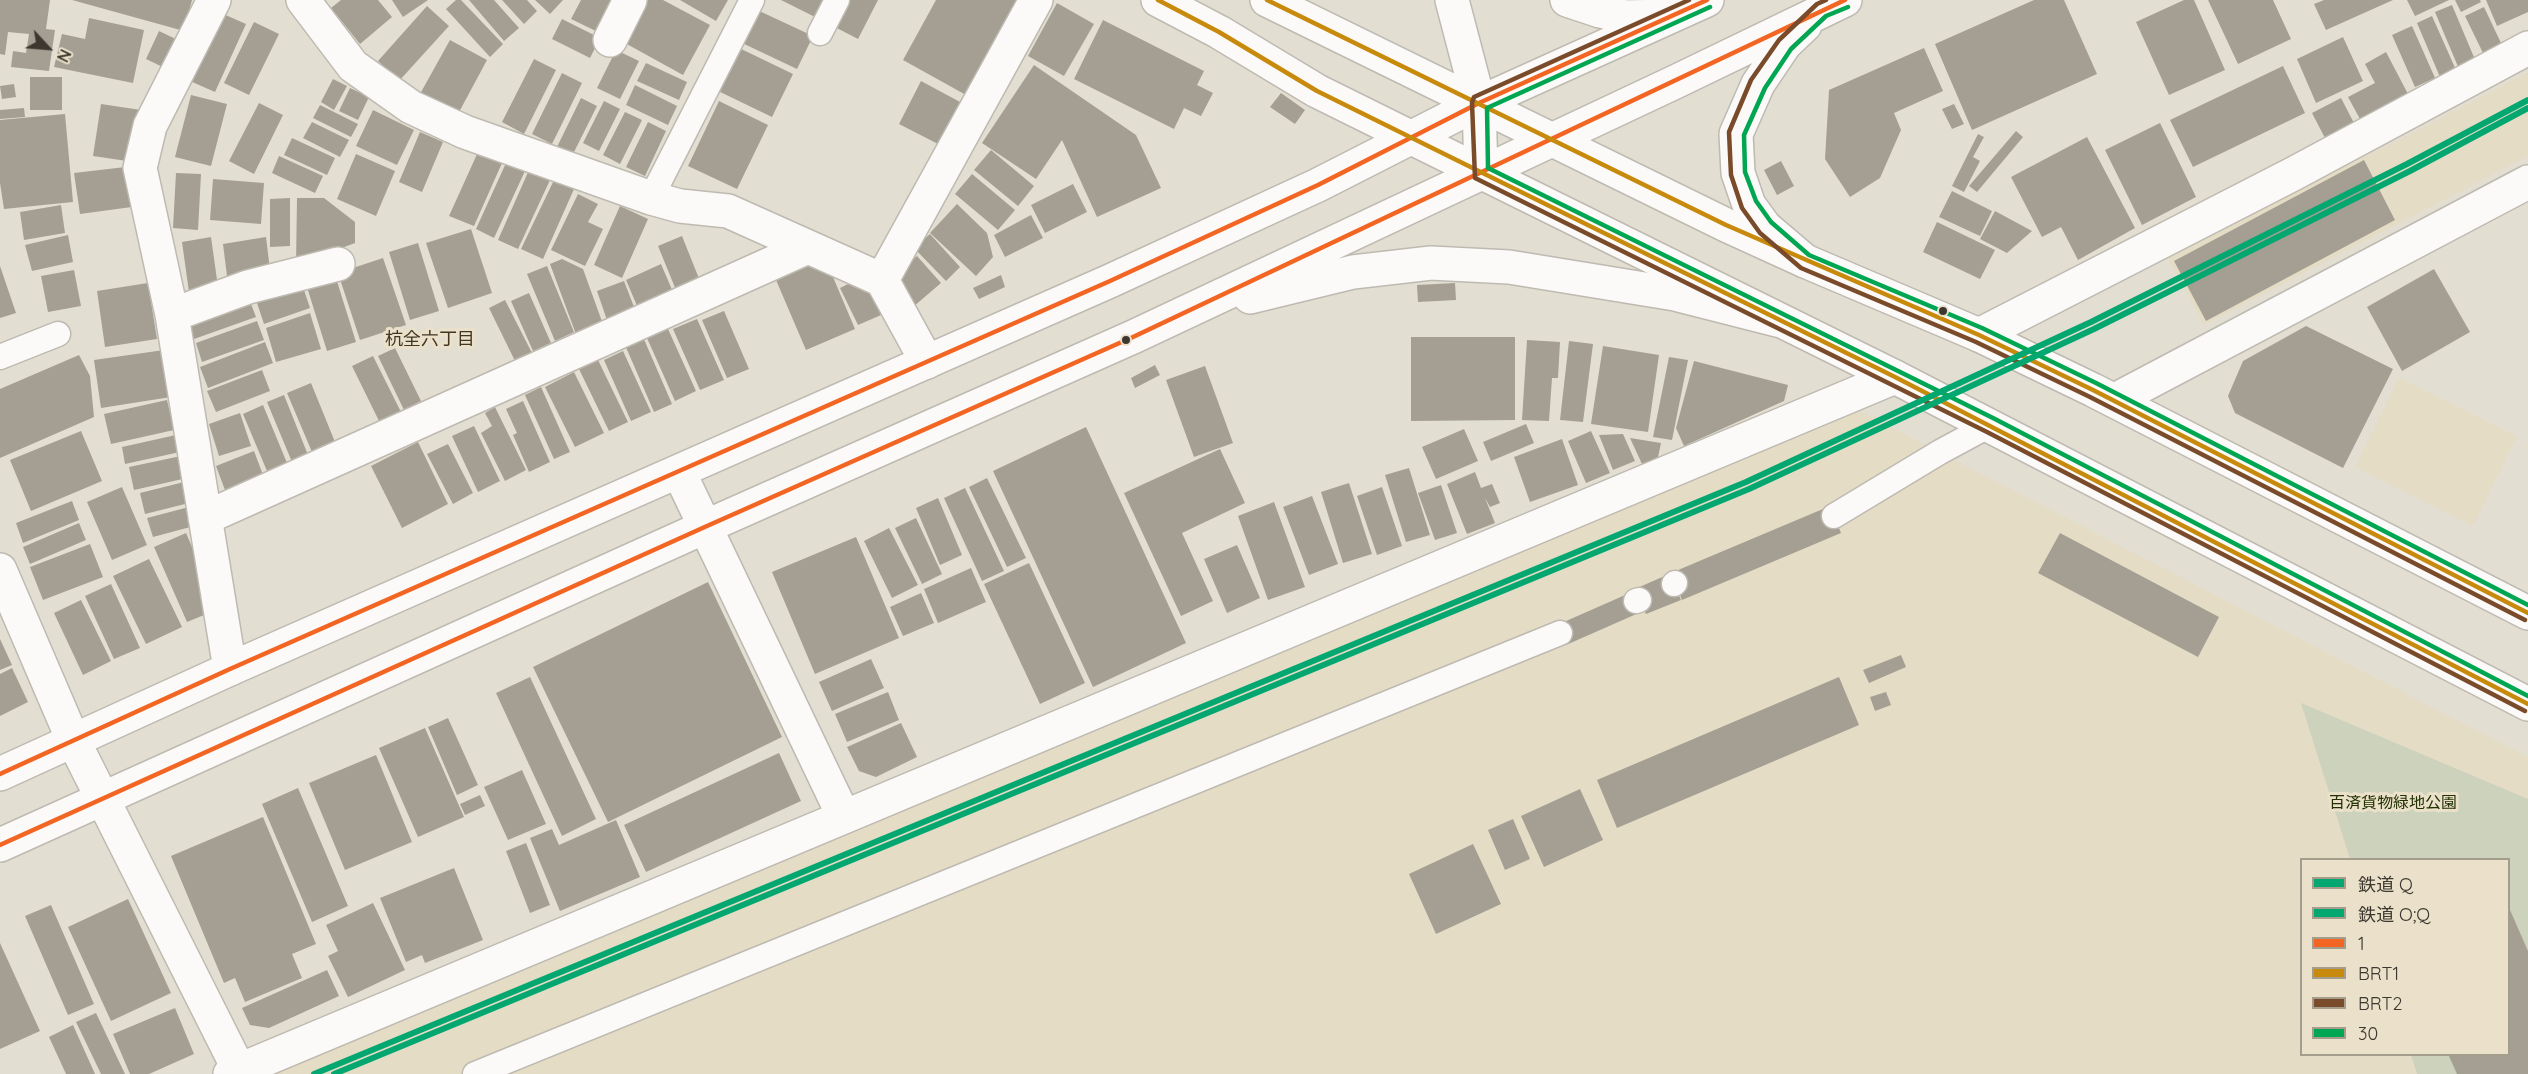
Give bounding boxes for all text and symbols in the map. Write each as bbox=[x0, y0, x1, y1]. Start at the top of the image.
north arrow bbox=[18, 18, 78, 78]
text: N bbox=[53, 46, 76, 66]
unlabelled marker bbox=[1937, 305, 1949, 317]
district label: 杭全六丁目 bbox=[385, 329, 475, 351]
unlabelled marker bbox=[1120, 334, 1132, 346]
park label: 百済貨物緑地公園 bbox=[2329, 793, 2457, 813]
legend bbox=[2300, 858, 2510, 1056]
text: 鉄道 Q bbox=[2358, 873, 2413, 896]
text: 鉄道 O;Q bbox=[2358, 903, 2430, 926]
text: 1 bbox=[2358, 932, 2365, 955]
text: BRT1 bbox=[2358, 962, 2399, 985]
text: BRT2 bbox=[2358, 992, 2402, 1015]
text: 30 bbox=[2358, 1022, 2378, 1045]

